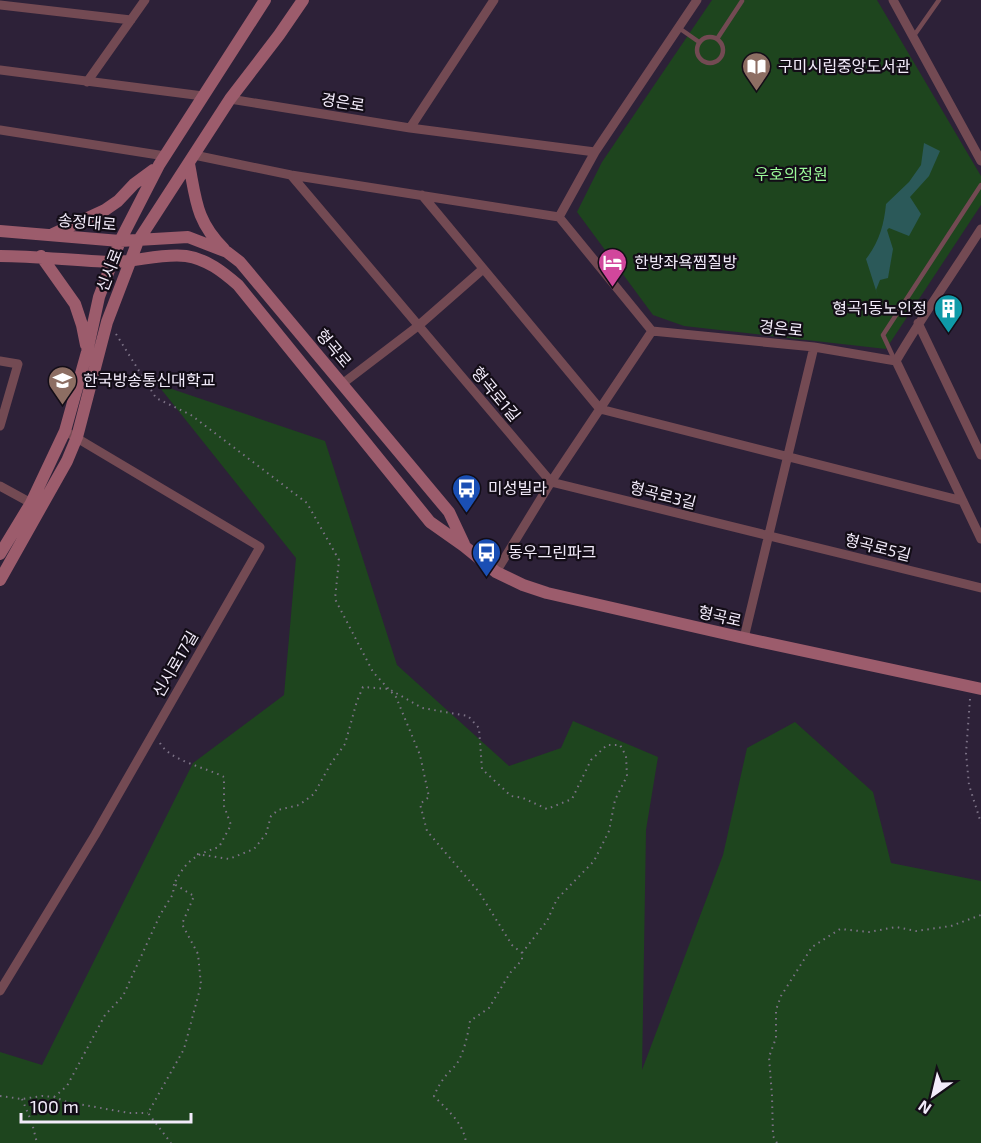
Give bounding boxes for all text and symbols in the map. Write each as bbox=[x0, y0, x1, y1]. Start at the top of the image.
library icon: 구미시립중앙도서관 bbox=[741, 50, 773, 92]
place label: 구미시립중앙도서관 bbox=[778, 56, 911, 75]
street label: 경은로 bbox=[320, 89, 367, 114]
park label: 우호의정원 bbox=[754, 164, 828, 183]
street label: 송정대로 bbox=[57, 209, 117, 234]
street label: 신시로 bbox=[92, 246, 125, 294]
hotel icon: 한방좌욕찜질방 bbox=[597, 246, 629, 288]
place label: 한방좌욕찜질방 bbox=[634, 252, 737, 271]
building icon: 형곡1동노인정 bbox=[932, 292, 964, 334]
place label: 형곡1동노인정 bbox=[832, 298, 927, 317]
street label: 경은로 bbox=[758, 316, 804, 339]
street label: 형곡로 bbox=[313, 325, 356, 371]
street label: 형곡로1길 bbox=[468, 363, 525, 425]
school or university icon: 한국방송통신대학교 bbox=[46, 364, 78, 406]
place label: 한국방송통신대학교 bbox=[83, 370, 215, 389]
bus stop icon: 미성빌라 bbox=[451, 472, 483, 514]
street label: 형곡로3길 bbox=[628, 477, 698, 512]
place label: 미성빌라 bbox=[488, 478, 547, 497]
street label: 형곡로5길 bbox=[843, 529, 913, 564]
bus stop icon: 동우그린파크 bbox=[471, 536, 503, 578]
place label: 동우그린파크 bbox=[508, 542, 596, 561]
street label: 형곡로 bbox=[696, 601, 744, 630]
street label: 신시로17길 bbox=[148, 627, 201, 700]
north arrow bbox=[903, 1065, 963, 1125]
scale bar bbox=[21, 1086, 190, 1124]
text: 100 m bbox=[30, 1095, 79, 1117]
text: N bbox=[914, 1097, 934, 1119]

